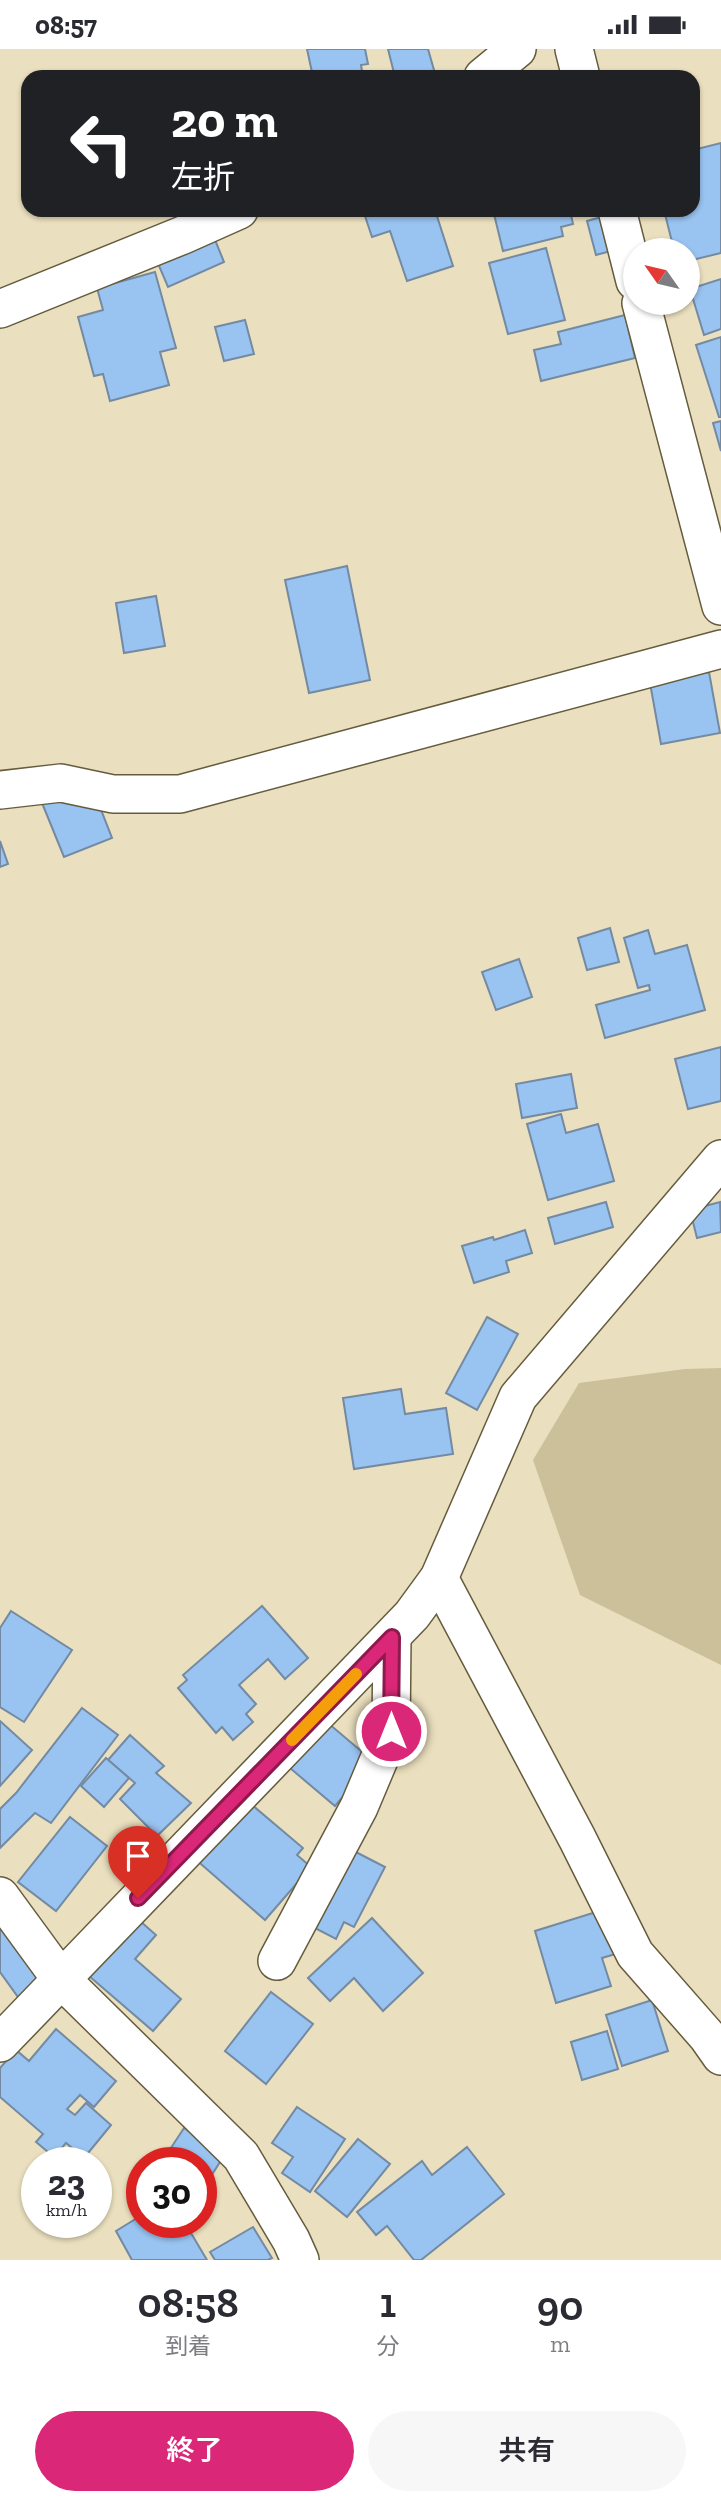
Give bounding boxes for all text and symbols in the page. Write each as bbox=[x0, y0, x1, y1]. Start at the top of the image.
text: 08:57 bbox=[35, 9, 97, 41]
text: 20 m bbox=[171, 91, 278, 150]
icon: left bbox=[56, 98, 147, 189]
text: 左折 bbox=[171, 158, 235, 196]
north arrow bbox=[623, 238, 700, 315]
map controls bbox=[623, 238, 700, 315]
position arrow bbox=[354, 1694, 428, 1768]
pin bbox=[108, 1826, 168, 1898]
icon: arrive bbox=[119, 1837, 157, 1875]
speed limit sign: 30 bbox=[126, 2147, 217, 2238]
text: 23 bbox=[48, 2162, 85, 2204]
text: km/h bbox=[46, 2199, 87, 2221]
text: 08:58 bbox=[138, 2277, 239, 2328]
text: 1 bbox=[379, 2277, 396, 2328]
text: 90 bbox=[537, 2280, 583, 2331]
text: m bbox=[550, 2330, 570, 2358]
text: 到着 bbox=[165, 2332, 211, 2360]
text: 分 bbox=[376, 2332, 399, 2360]
button: 終了 bbox=[35, 2411, 354, 2491]
button: 共有 bbox=[368, 2411, 686, 2491]

